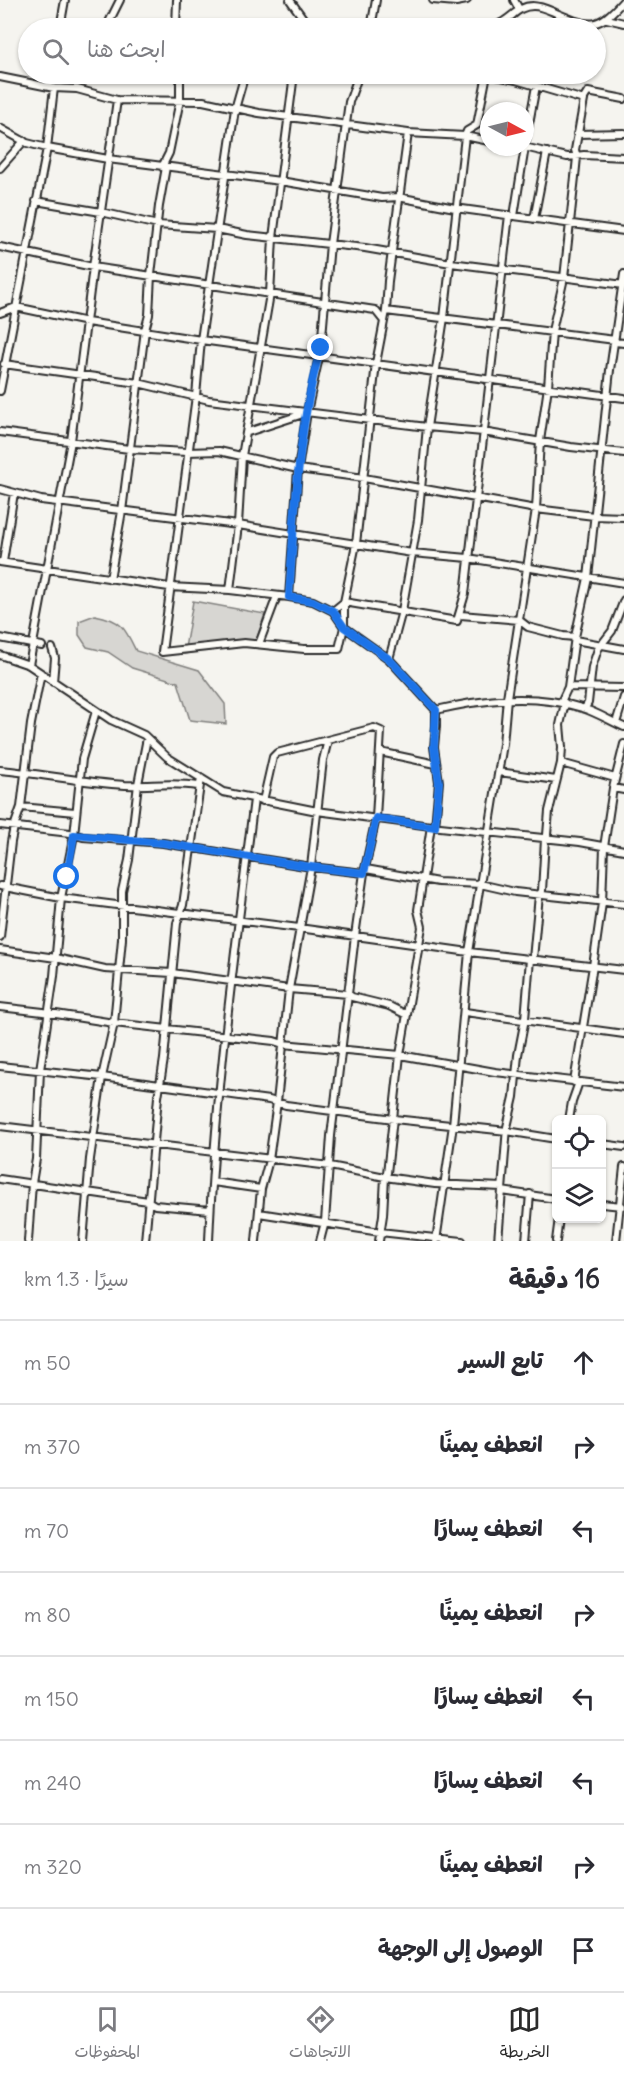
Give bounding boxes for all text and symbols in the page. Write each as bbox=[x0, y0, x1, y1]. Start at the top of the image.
search box bbox=[18, 18, 606, 84]
icon: search bbox=[39, 35, 72, 68]
text: ابحث هنا bbox=[87, 35, 166, 63]
north arrow bbox=[480, 102, 534, 156]
route end bbox=[307, 334, 333, 360]
route start bbox=[53, 863, 79, 889]
map controls bbox=[552, 1115, 606, 1223]
button: locate bbox=[552, 1115, 606, 1169]
button: layers bbox=[552, 1169, 606, 1223]
text: 16 دقيقة bbox=[509, 1262, 600, 1295]
text: سيرًا · 1.3 km bbox=[24, 1266, 129, 1291]
text: تابع السير bbox=[459, 1346, 543, 1374]
icon: ahead bbox=[567, 1346, 600, 1379]
text: 50 m bbox=[24, 1350, 71, 1375]
text: انعطف يمينًا bbox=[440, 1430, 543, 1458]
icon: right bbox=[567, 1430, 600, 1463]
text: 370 m bbox=[24, 1434, 81, 1459]
text: انعطف يسارًا bbox=[434, 1514, 543, 1542]
icon: left bbox=[567, 1514, 600, 1547]
text: 70 m bbox=[24, 1518, 69, 1543]
text: انعطف يمينًا bbox=[440, 1598, 543, 1626]
icon: right bbox=[567, 1598, 600, 1631]
text: 80 m bbox=[24, 1602, 71, 1627]
text: انعطف يسارًا bbox=[434, 1682, 543, 1710]
icon: left bbox=[567, 1682, 600, 1715]
text: 150 m bbox=[24, 1686, 79, 1711]
text: انعطف يسارًا bbox=[434, 1766, 543, 1794]
icon: left bbox=[567, 1766, 600, 1799]
text: 240 m bbox=[24, 1770, 82, 1795]
text: انعطف يمينًا bbox=[440, 1850, 543, 1878]
icon: right bbox=[567, 1850, 600, 1883]
text: 320 m bbox=[24, 1854, 82, 1879]
text: الوصول إلى الوجهة bbox=[378, 1934, 543, 1962]
icon: arrive bbox=[567, 1934, 600, 1967]
tab: المحفوظات bbox=[74, 2003, 140, 2066]
tab: الاتجاهات bbox=[289, 2003, 351, 2066]
tab: الخريطة bbox=[500, 2003, 550, 2066]

